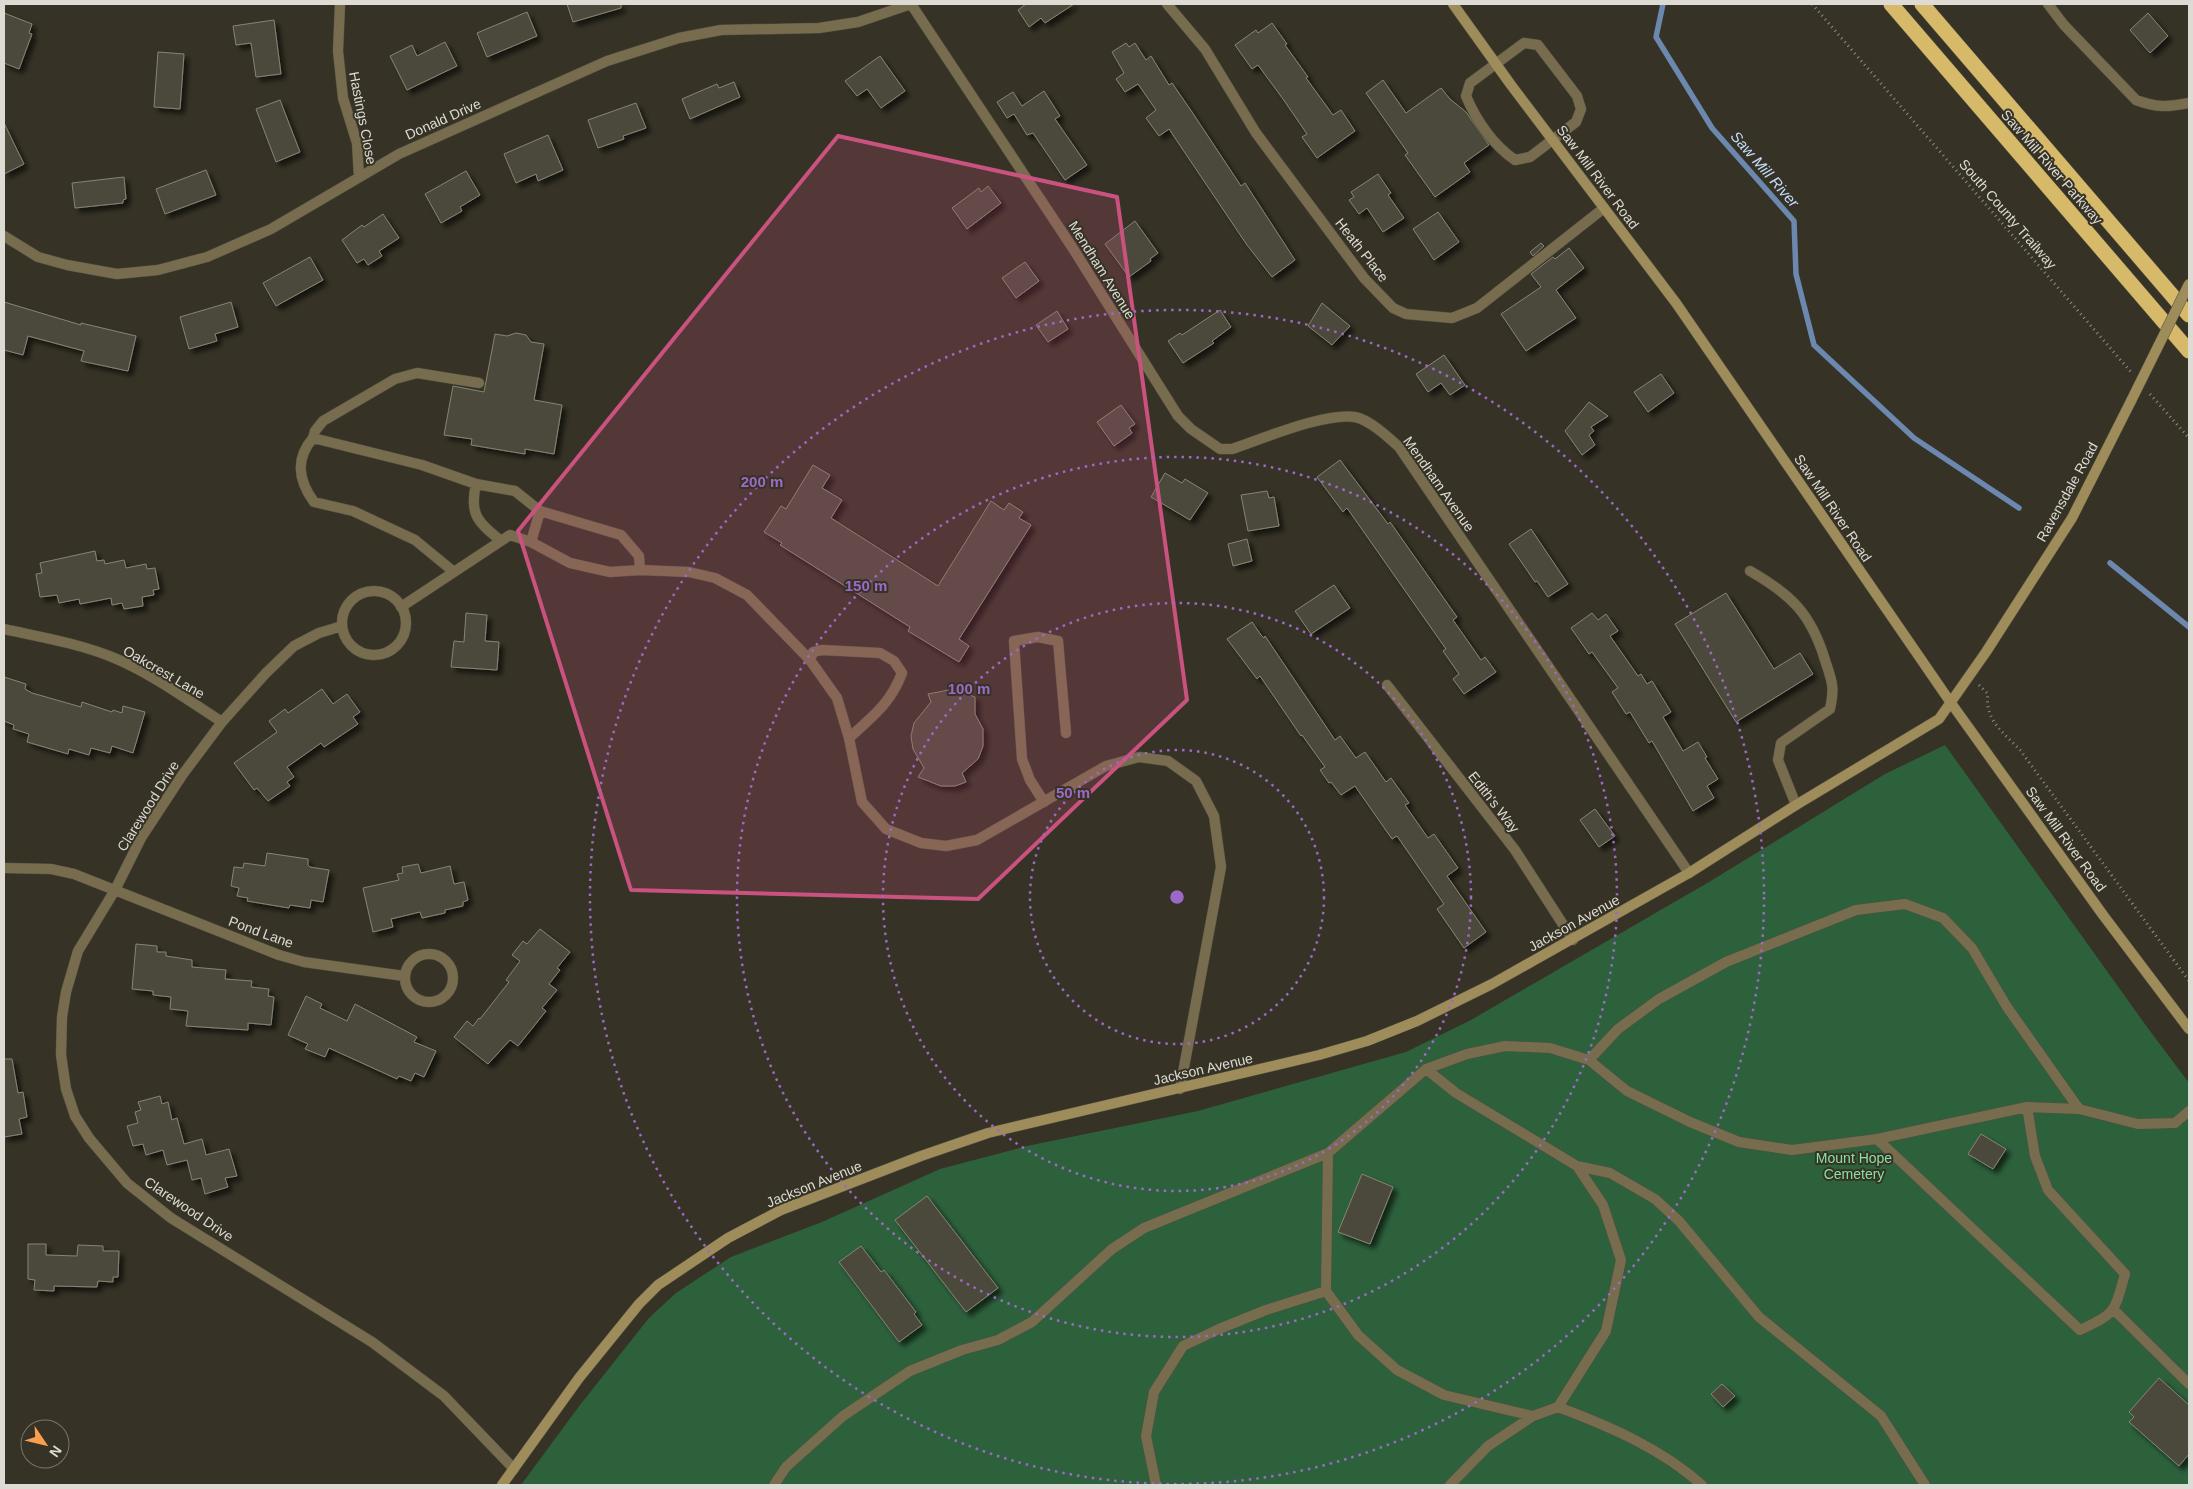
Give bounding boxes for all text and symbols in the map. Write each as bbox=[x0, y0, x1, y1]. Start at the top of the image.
street label: Hastings Close bbox=[346, 70, 380, 166]
street label: Donald Drive bbox=[403, 95, 483, 143]
street label: Saw Mill River Parkway bbox=[1998, 107, 2106, 227]
street label: Saw Mill River Road bbox=[1554, 122, 1642, 232]
water label: Saw Mill River bbox=[1727, 128, 1803, 211]
street label: South County Trailway bbox=[1956, 156, 2060, 272]
street label: Heath Place bbox=[1332, 215, 1392, 285]
street label: Mendham Avenue bbox=[1065, 218, 1139, 322]
street label: Mendham Avenue bbox=[1400, 433, 1478, 535]
street label: Ravensdale Road bbox=[2033, 439, 2101, 545]
street label: Saw Mill River Road bbox=[1791, 451, 1875, 565]
text: 200 m bbox=[741, 473, 783, 490]
text: 150 m bbox=[845, 577, 887, 594]
street label: Oakcrest Lane bbox=[121, 642, 208, 702]
text: 100 m bbox=[948, 680, 990, 697]
street label: Clarewood Drive bbox=[114, 758, 182, 854]
street label: Edith's Way bbox=[1465, 768, 1523, 836]
street label: Saw Mill River Road bbox=[2022, 783, 2110, 895]
text: 50 m bbox=[1056, 784, 1090, 801]
centre of rings bbox=[1168, 888, 1186, 906]
street label: Jackson Avenue bbox=[1526, 891, 1623, 955]
street label: Pond Lane bbox=[226, 913, 296, 951]
street label: Jackson Avenue bbox=[1152, 1050, 1255, 1088]
park label: Mount Hope Cemetery bbox=[1816, 1150, 1892, 1182]
street label: Jackson Avenue bbox=[764, 1157, 864, 1210]
street label: Clarewood Drive bbox=[142, 1173, 237, 1245]
north arrow bbox=[20, 1419, 70, 1469]
text: N bbox=[46, 1443, 65, 1460]

